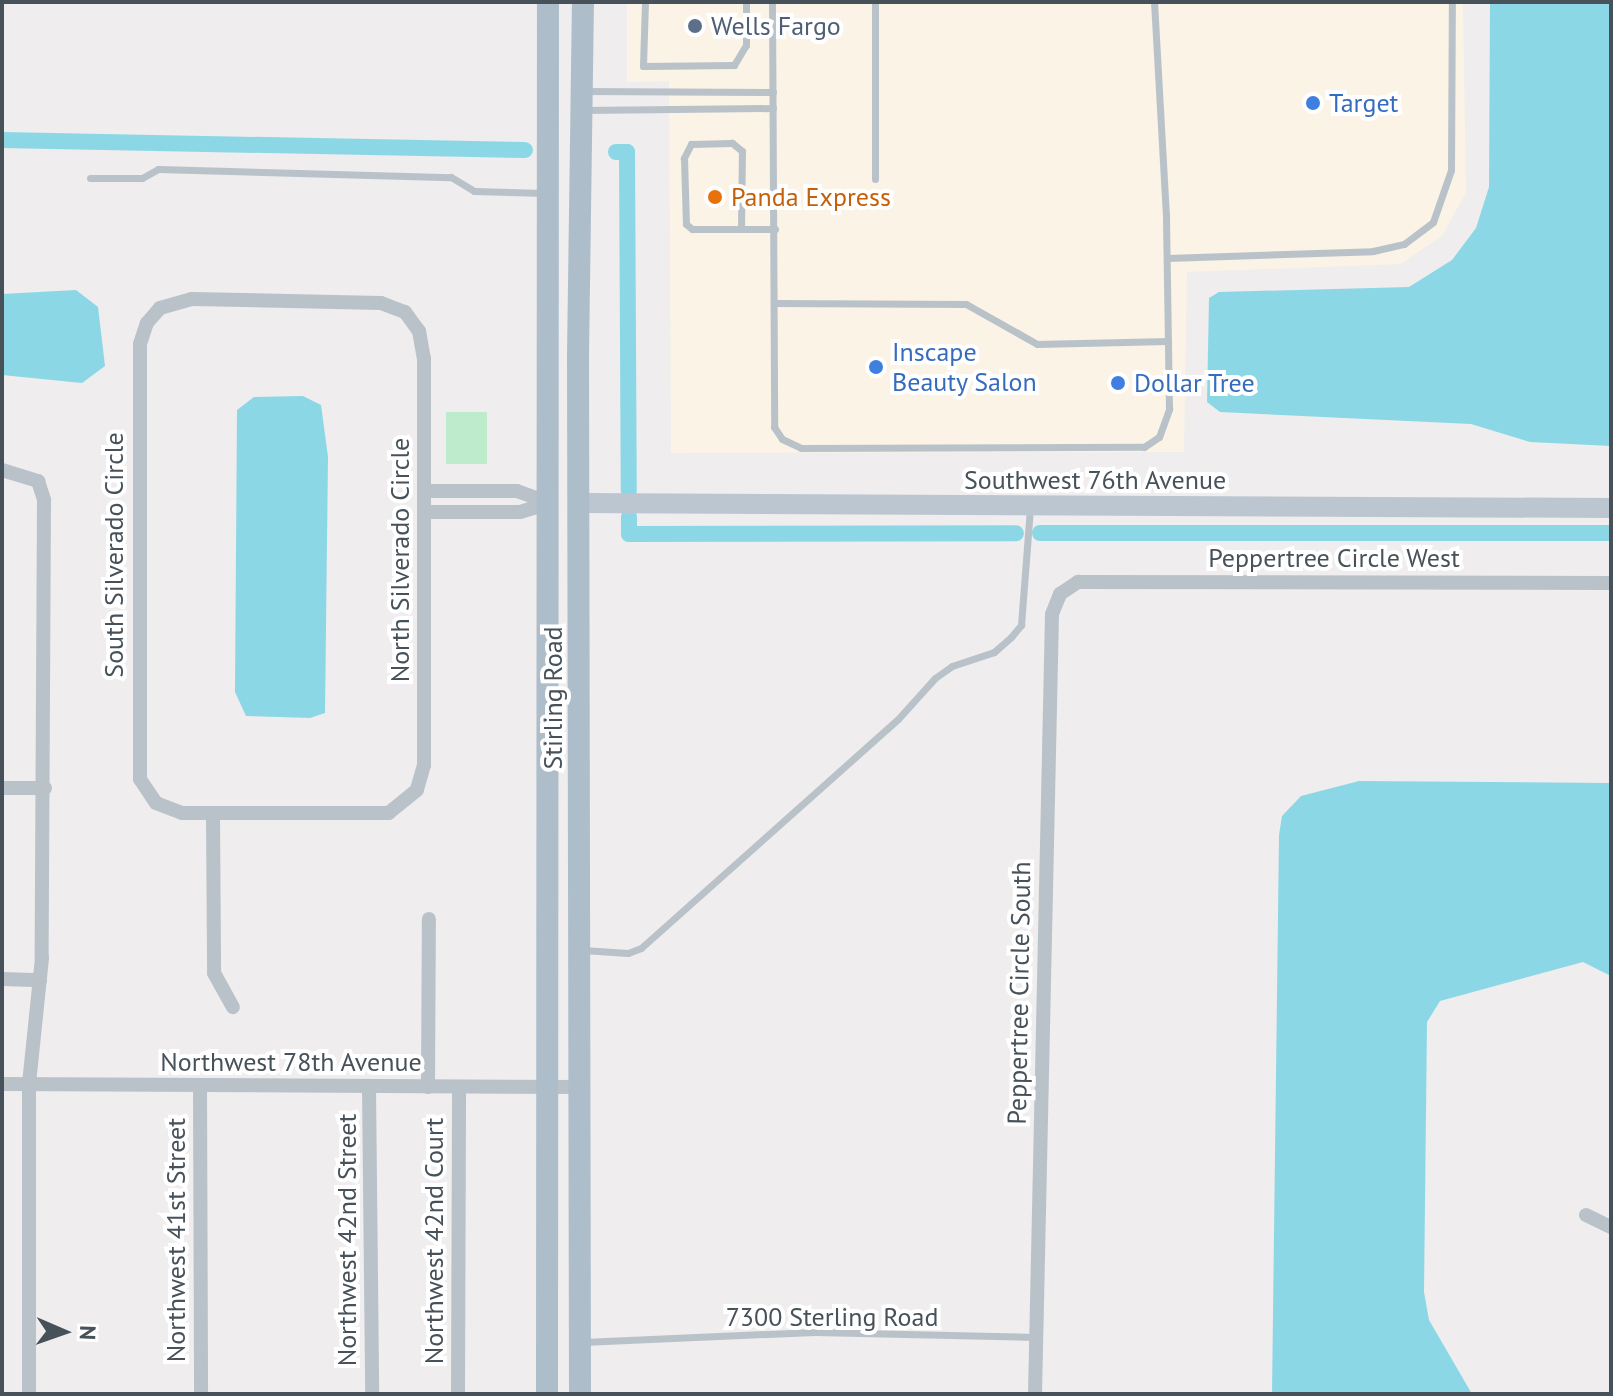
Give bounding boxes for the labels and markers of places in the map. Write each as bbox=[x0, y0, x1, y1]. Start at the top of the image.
place label: Wells Fargo bbox=[711, 10, 841, 42]
marker: Wells Fargo bbox=[686, 17, 704, 35]
place label: Target bbox=[1329, 87, 1398, 119]
marker: Target bbox=[1304, 94, 1322, 112]
place label: Panda Express bbox=[731, 181, 891, 213]
marker: Panda Express bbox=[706, 188, 724, 206]
place label: Inscape Beauty Salon bbox=[892, 336, 1038, 398]
marker: Inscape Beauty Salon bbox=[867, 358, 885, 376]
place label: Dollar Tree bbox=[1134, 367, 1255, 399]
marker: Dollar Tree bbox=[1109, 374, 1127, 392]

